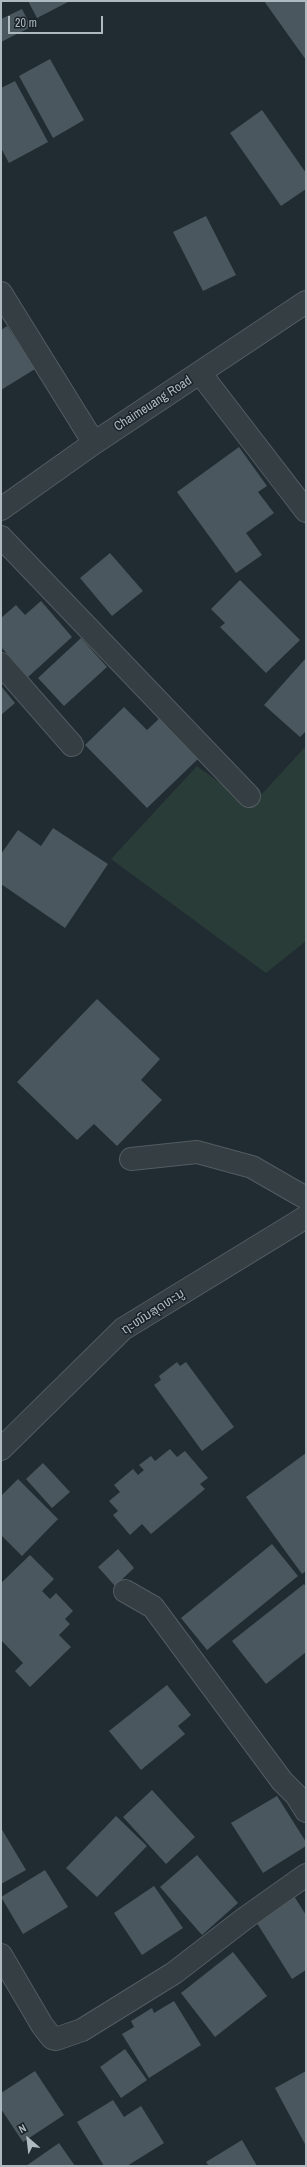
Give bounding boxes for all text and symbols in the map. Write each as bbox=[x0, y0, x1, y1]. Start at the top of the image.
scale bar bbox=[10, 8, 105, 34]
text: 20 m bbox=[15, 15, 37, 31]
street label: Chaimeuang Road bbox=[111, 373, 195, 435]
street label: ຖະໜົນສຸດທະນູ bbox=[118, 1286, 188, 1338]
north arrow bbox=[8, 2119, 48, 2159]
text: N bbox=[16, 2121, 29, 2136]

